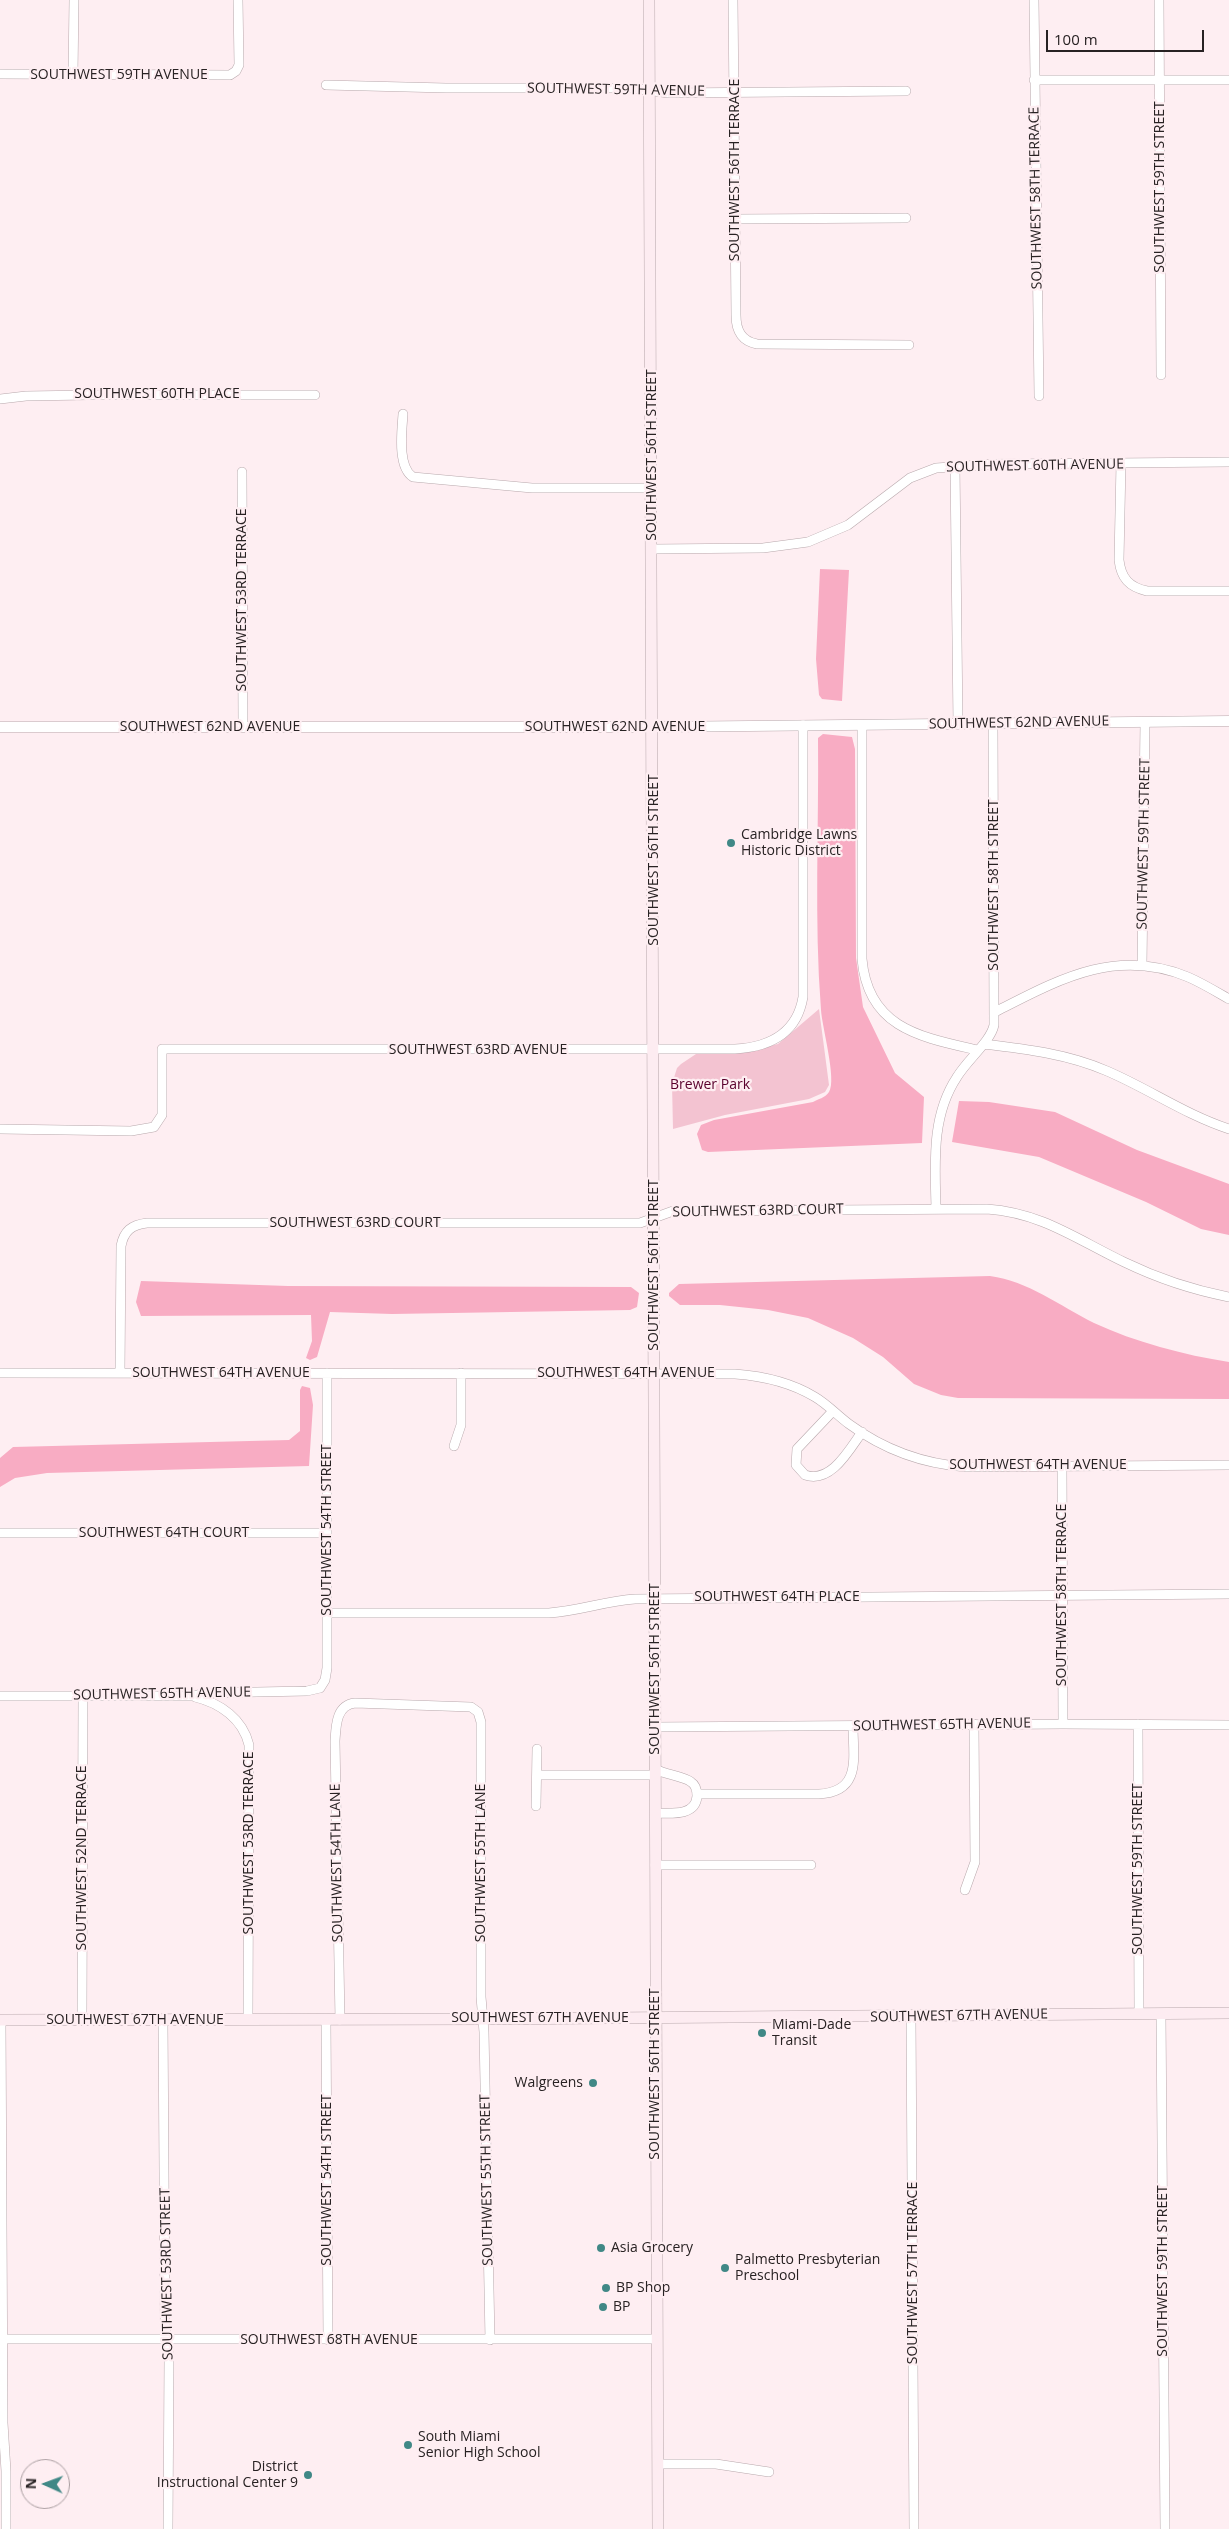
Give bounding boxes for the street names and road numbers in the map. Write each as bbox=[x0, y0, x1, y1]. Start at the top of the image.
street label: SOUTHWEST 59TH AVENUE bbox=[30, 67, 208, 83]
street label: SOUTHWEST 56TH TERRACE bbox=[727, 79, 743, 261]
street label: SOUTHWEST 59TH AVENUE bbox=[527, 80, 705, 100]
street label: SOUTHWEST 59TH STREET bbox=[1152, 101, 1168, 273]
street label: SOUTHWEST 58TH TERRACE bbox=[1026, 107, 1046, 289]
street label: SOUTHWEST 56TH STREET bbox=[644, 369, 660, 541]
street label: SOUTHWEST 60TH PLACE bbox=[74, 386, 240, 402]
street label: SOUTHWEST 60TH AVENUE bbox=[946, 456, 1124, 476]
street label: SOUTHWEST 53RD TERRACE bbox=[234, 508, 250, 692]
street label: SOUTHWEST 62ND AVENUE bbox=[929, 713, 1109, 733]
street label: SOUTHWEST 62ND AVENUE bbox=[120, 719, 300, 735]
street label: SOUTHWEST 62ND AVENUE bbox=[525, 719, 705, 735]
street label: SOUTHWEST 59TH STREET bbox=[1134, 758, 1154, 930]
street label: SOUTHWEST 56TH STREET bbox=[646, 774, 662, 946]
street label: SOUTHWEST 58TH STREET bbox=[986, 799, 1002, 971]
street label: SOUTHWEST 63RD AVENUE bbox=[389, 1042, 567, 1058]
street label: SOUTHWEST 56TH STREET bbox=[646, 1179, 662, 1351]
street label: SOUTHWEST 63RD COURT bbox=[672, 1201, 844, 1221]
street label: SOUTHWEST 63RD COURT bbox=[269, 1215, 441, 1231]
street label: SOUTHWEST 64TH AVENUE bbox=[132, 1365, 310, 1381]
street label: SOUTHWEST 64TH AVENUE bbox=[537, 1365, 715, 1381]
street label: SOUTHWEST 54TH STREET bbox=[319, 1444, 335, 1616]
street label: SOUTHWEST 64TH AVENUE bbox=[949, 1457, 1127, 1473]
street label: SOUTHWEST 58TH TERRACE bbox=[1054, 1504, 1070, 1686]
street label: SOUTHWEST 64TH COURT bbox=[79, 1525, 249, 1541]
street label: SOUTHWEST 56TH STREET bbox=[647, 1583, 663, 1755]
street label: SOUTHWEST 64TH PLACE bbox=[694, 1589, 860, 1605]
street label: SOUTHWEST 65TH AVENUE bbox=[73, 1684, 251, 1704]
street label: SOUTHWEST 65TH AVENUE bbox=[853, 1715, 1031, 1735]
street label: SOUTHWEST 53RD TERRACE bbox=[241, 1751, 257, 1935]
street label: SOUTHWEST 52ND TERRACE bbox=[74, 1765, 90, 1951]
street label: SOUTHWEST 59TH STREET bbox=[1130, 1783, 1146, 1955]
street label: SOUTHWEST 54TH LANE bbox=[327, 1784, 347, 1942]
street label: SOUTHWEST 55TH LANE bbox=[473, 1784, 489, 1942]
street label: SOUTHWEST 56TH STREET bbox=[647, 1988, 663, 2160]
street label: SOUTHWEST 67TH AVENUE bbox=[870, 2006, 1048, 2026]
street label: SOUTHWEST 67TH AVENUE bbox=[451, 2010, 629, 2026]
street label: SOUTHWEST 67TH AVENUE bbox=[46, 2012, 224, 2028]
street label: SOUTHWEST 54TH STREET bbox=[319, 2094, 335, 2266]
street label: SOUTHWEST 55TH STREET bbox=[477, 2094, 497, 2266]
street label: SOUTHWEST 57TH TERRACE bbox=[905, 2182, 921, 2364]
street label: SOUTHWEST 59TH STREET bbox=[1155, 2185, 1171, 2357]
street label: SOUTHWEST 53RD STREET bbox=[157, 2188, 177, 2360]
street label: SOUTHWEST 68TH AVENUE bbox=[240, 2332, 418, 2348]

